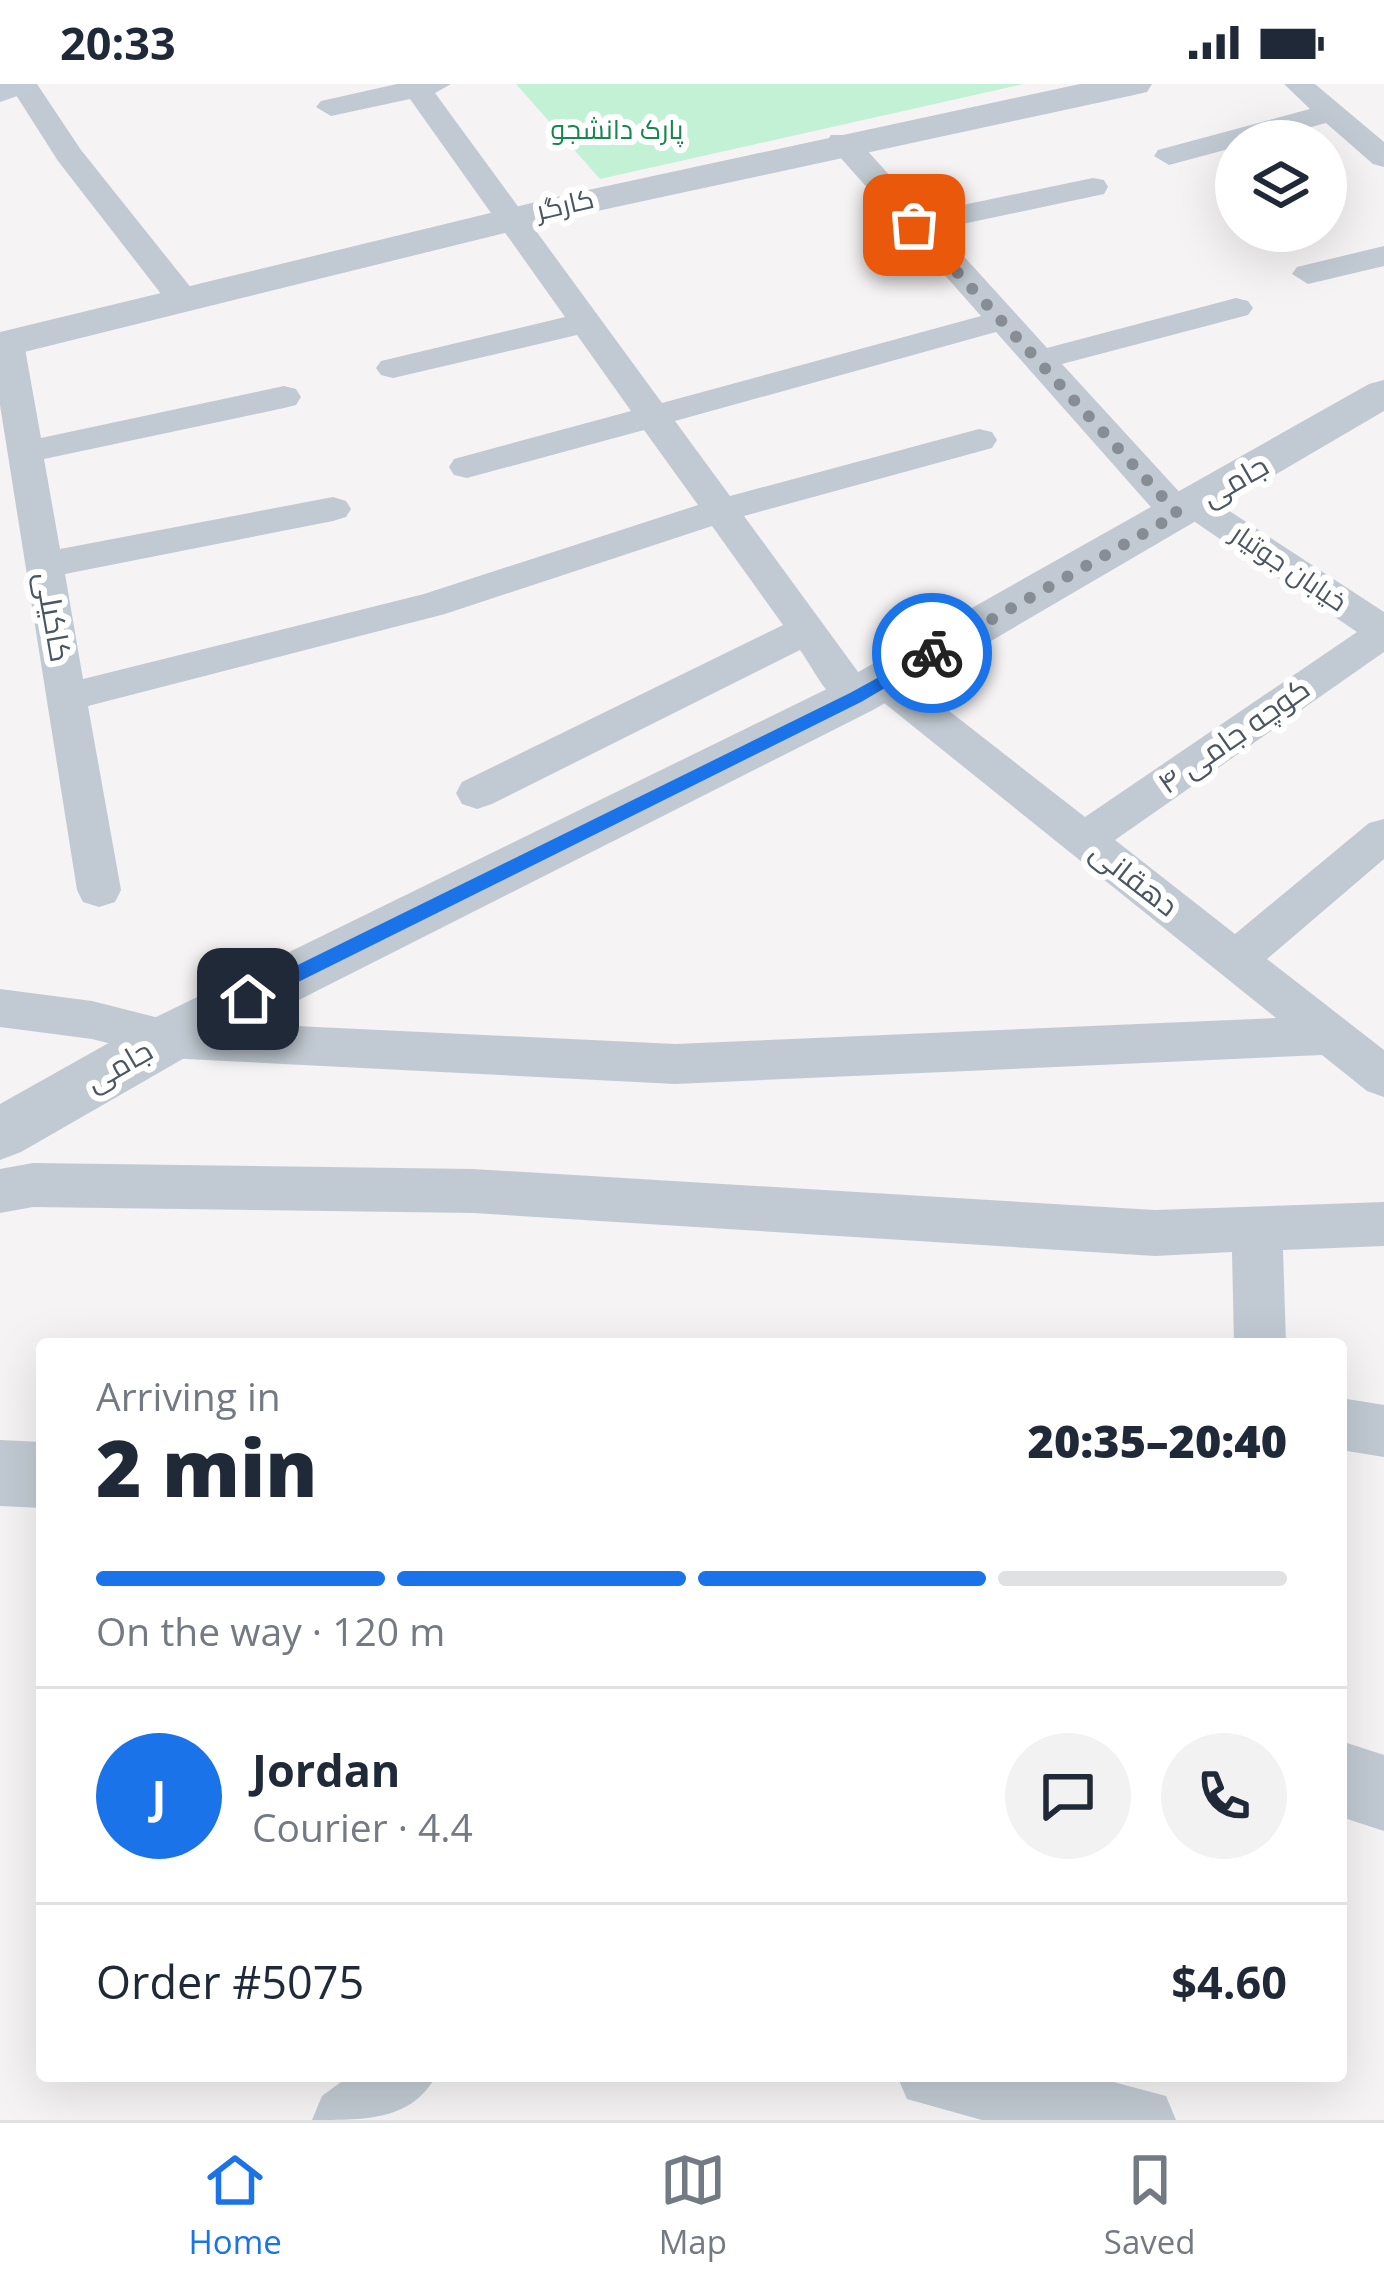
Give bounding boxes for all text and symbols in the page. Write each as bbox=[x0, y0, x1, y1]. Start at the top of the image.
text: 20:33 bbox=[60, 12, 176, 73]
park label: پارک دانشجو bbox=[550, 110, 684, 148]
map controls bbox=[1215, 120, 1347, 252]
button: layers bbox=[1215, 120, 1347, 252]
pin bbox=[863, 174, 965, 276]
street label: کارگر bbox=[530, 179, 597, 229]
icon: bag bbox=[881, 192, 947, 258]
street label: جامی bbox=[1193, 444, 1275, 515]
street label: خیابان جوتیار bbox=[1223, 513, 1355, 619]
street label: کاکیلی bbox=[26, 568, 83, 665]
courier bbox=[872, 593, 992, 713]
icon: bike bbox=[899, 620, 965, 686]
street label: کوچه جامی ۴ bbox=[1149, 667, 1317, 802]
street label: دهقانی bbox=[1083, 831, 1187, 925]
pin bbox=[197, 948, 299, 1050]
icon: home bbox=[215, 966, 281, 1032]
street label: جامی bbox=[77, 1029, 159, 1100]
text: Arriving in bbox=[96, 1369, 281, 1422]
text: 20:35–20:40 bbox=[1028, 1410, 1287, 1471]
text: 2 min bbox=[96, 1414, 318, 1520]
text: On the way · 120 m bbox=[96, 1604, 445, 1657]
button: chat bbox=[1005, 1733, 1131, 1859]
button: phone bbox=[1161, 1733, 1287, 1859]
text: Jordan bbox=[252, 1739, 400, 1800]
text: J bbox=[152, 1765, 166, 1826]
text: Courier · 4.4 bbox=[252, 1800, 473, 1853]
text: Order #5075 bbox=[96, 1951, 364, 2012]
text: $4.60 bbox=[1171, 1951, 1287, 2012]
tab: Home bbox=[188, 2147, 282, 2264]
tab: Map bbox=[659, 2147, 727, 2264]
tab: Saved bbox=[1104, 2147, 1196, 2264]

